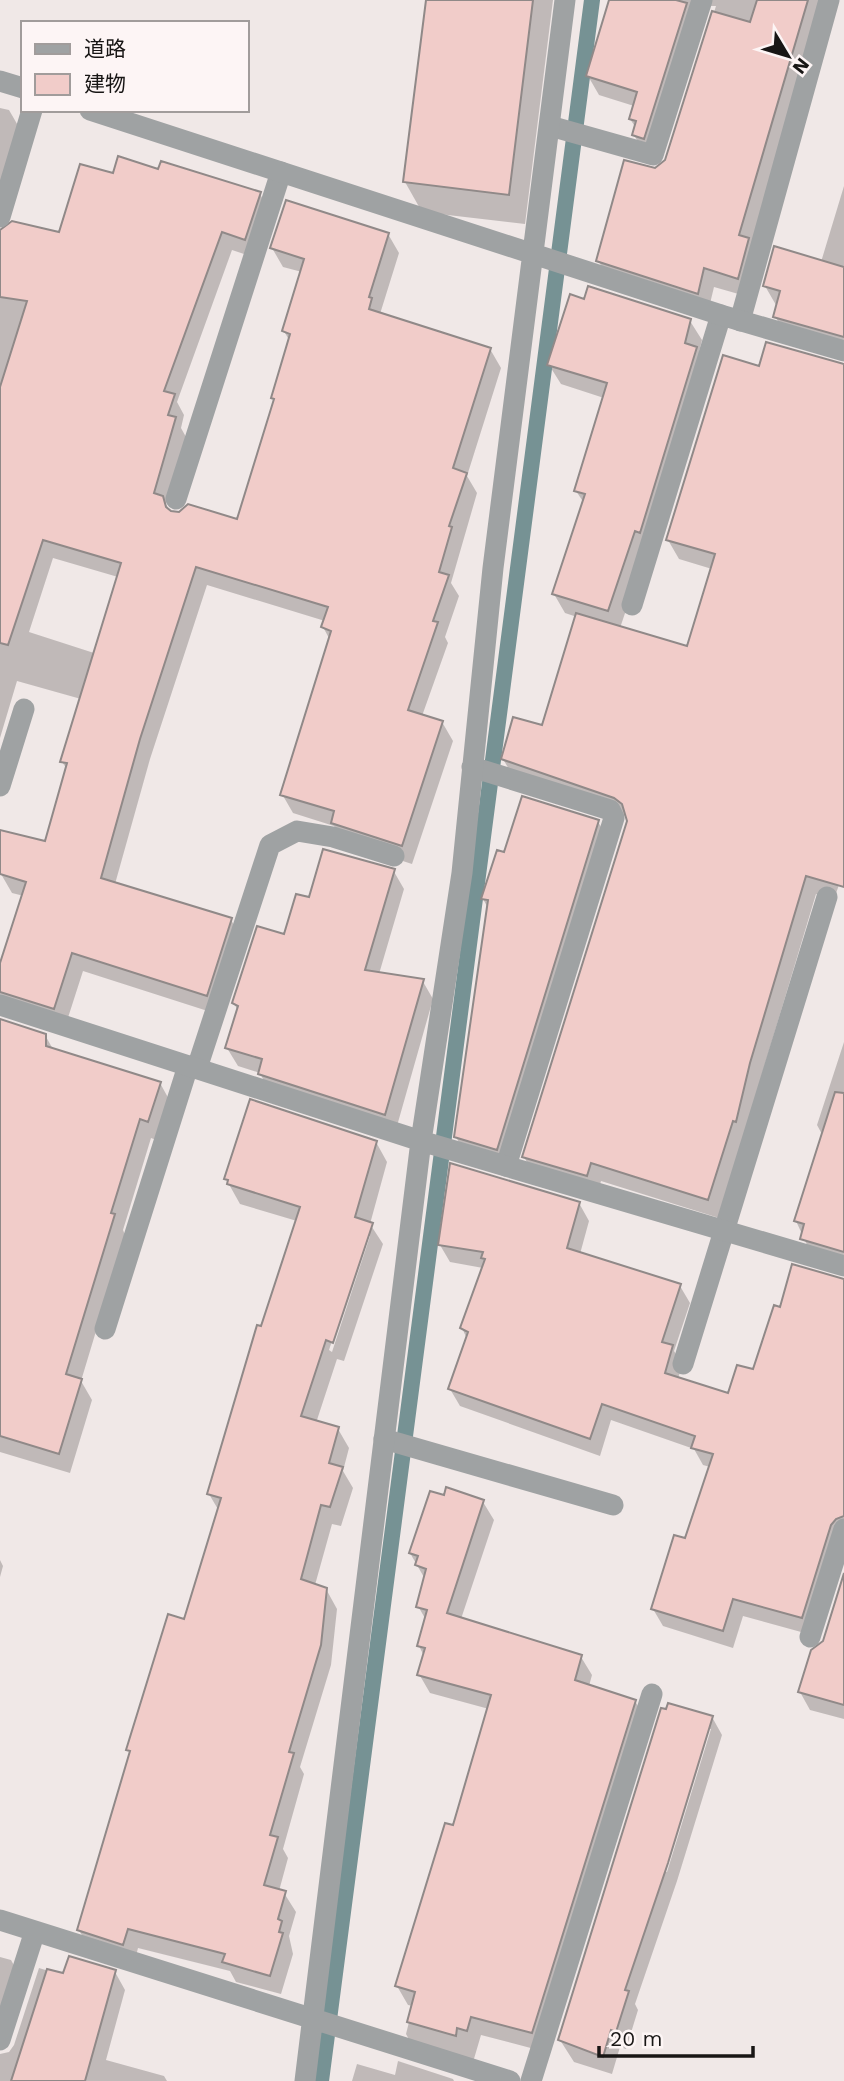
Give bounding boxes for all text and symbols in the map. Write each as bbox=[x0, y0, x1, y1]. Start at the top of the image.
legend bbox=[21, 21, 248, 112]
north arrow bbox=[753, 21, 823, 91]
text: 道路 bbox=[84, 36, 126, 61]
text: N bbox=[788, 54, 814, 79]
text: 建物 bbox=[84, 71, 126, 96]
scale bar bbox=[599, 2014, 753, 2058]
text: 20 m bbox=[610, 2026, 662, 2051]

